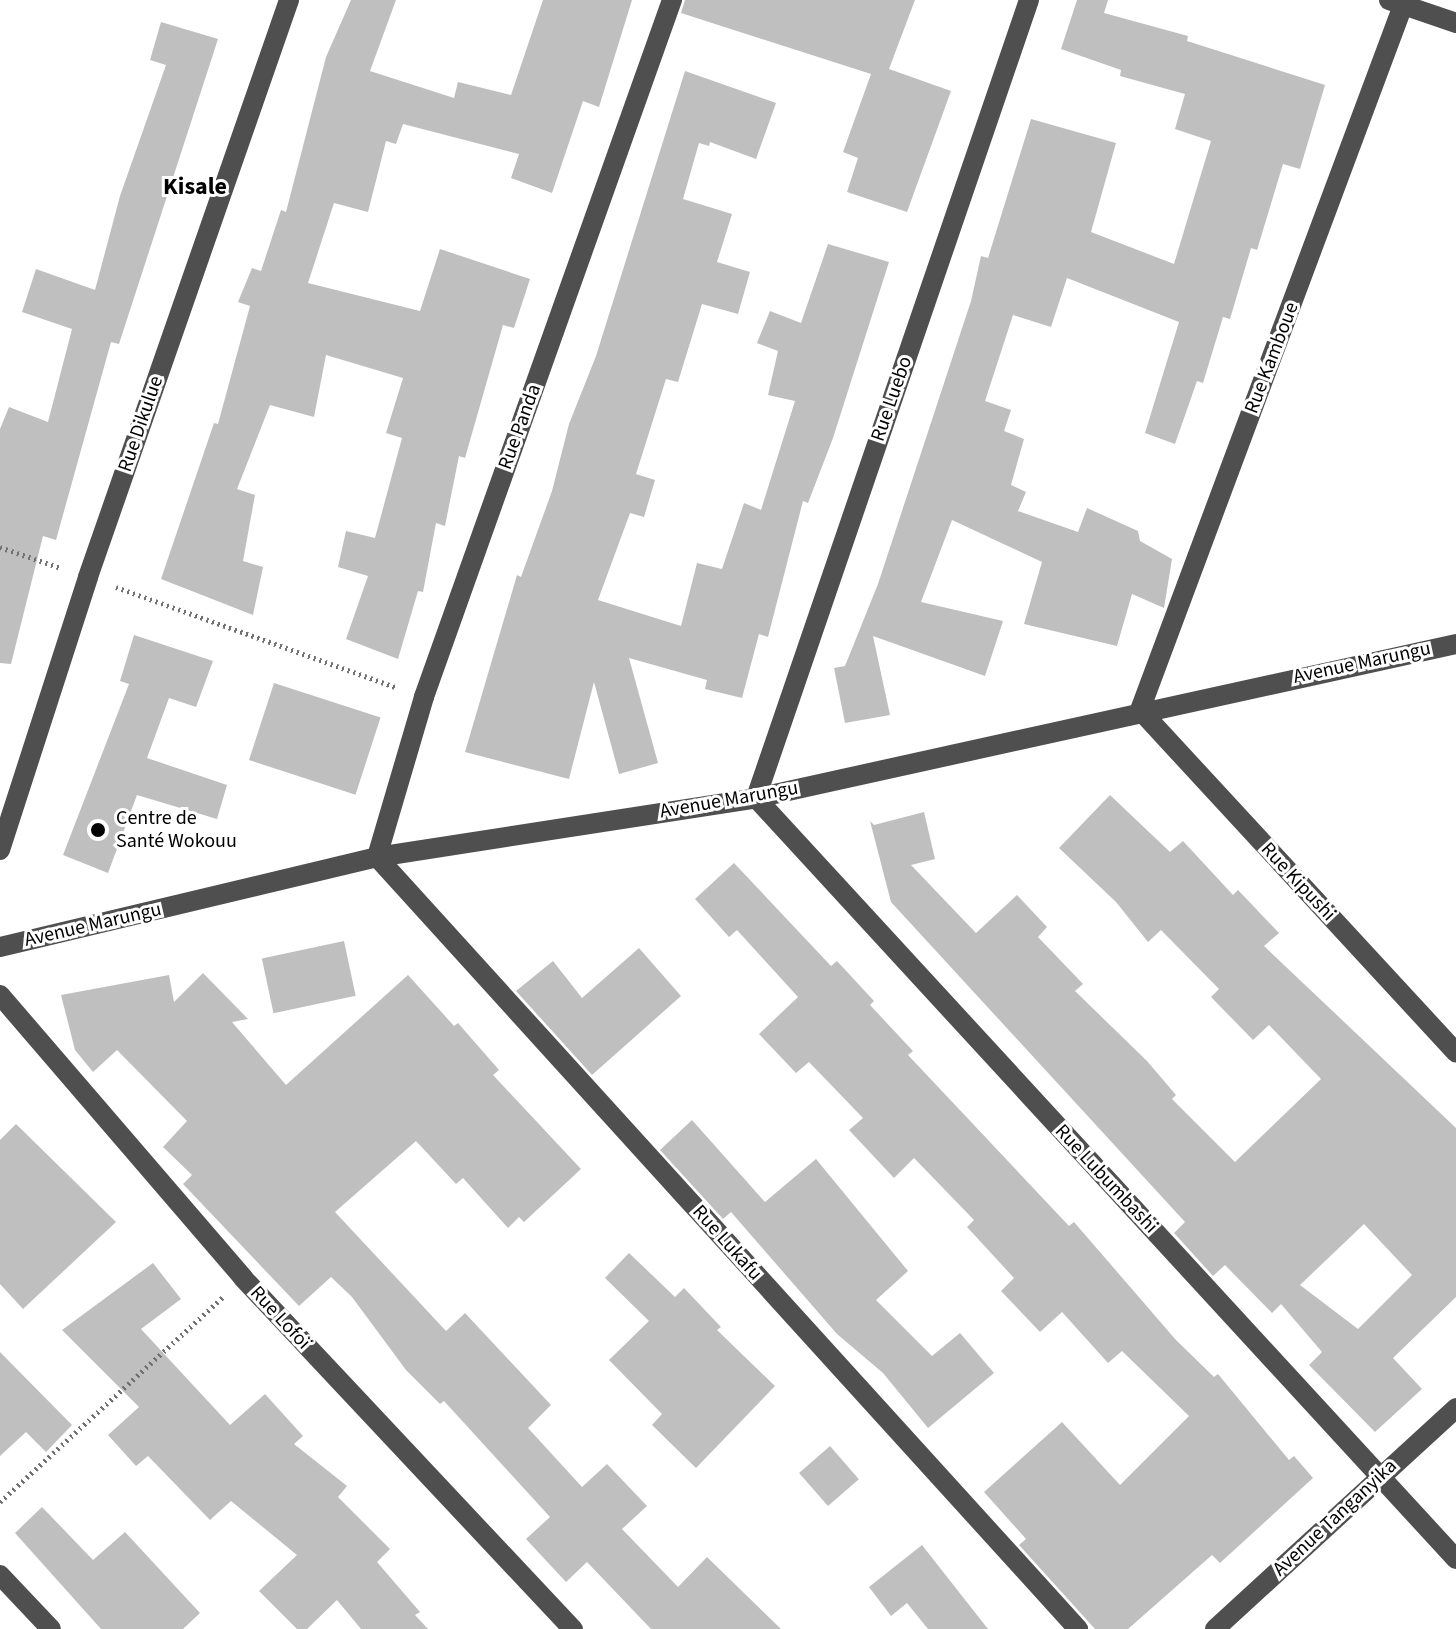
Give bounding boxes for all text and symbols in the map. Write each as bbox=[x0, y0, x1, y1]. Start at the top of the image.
district label: Kisale bbox=[163, 173, 227, 201]
street label: Rue Kamboue bbox=[1240, 299, 1304, 417]
street label: Rue Luebo bbox=[866, 353, 918, 445]
street label: Rue Dikulue bbox=[113, 373, 169, 475]
street label: Rue Panda bbox=[494, 381, 546, 473]
street label: Avenue Marungu bbox=[1291, 637, 1433, 689]
street label: Avenue Marungu bbox=[658, 776, 800, 824]
place label: Centre de Santé Wokouu bbox=[116, 806, 237, 853]
marker: Centre de Santé Wokouu bbox=[87, 819, 109, 841]
street label: Rue Kipushi bbox=[1256, 838, 1340, 926]
street label: Avenue Marungu bbox=[22, 898, 164, 952]
street label: Rue Lubumbashi bbox=[1049, 1120, 1163, 1238]
street label: Rue Lukafu bbox=[687, 1200, 767, 1286]
street label: Rue Lofoï bbox=[245, 1281, 315, 1355]
street label: Avenue Tanganyika bbox=[1268, 1454, 1402, 1582]

